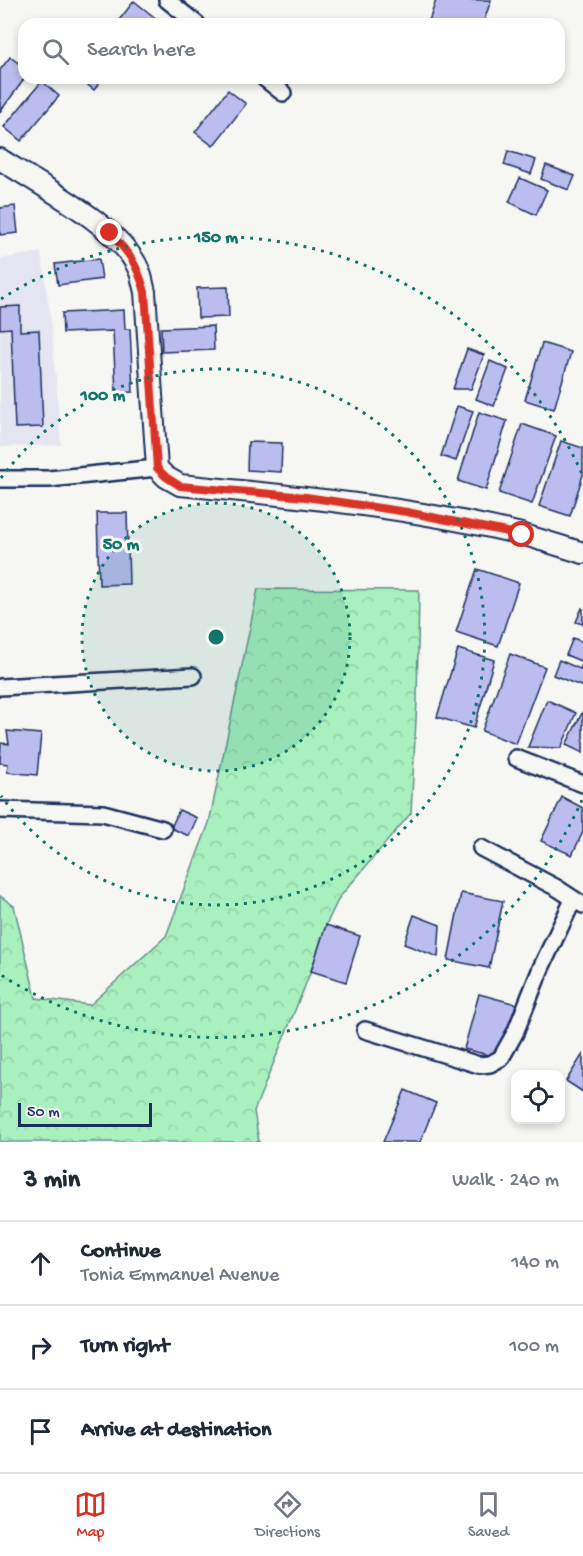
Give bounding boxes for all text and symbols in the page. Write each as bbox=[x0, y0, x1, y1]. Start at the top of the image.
search box bbox=[18, 18, 565, 84]
icon: search bbox=[39, 35, 72, 68]
text: Search here bbox=[87, 38, 195, 64]
route end bbox=[96, 219, 122, 245]
text: 150 m bbox=[193, 228, 238, 249]
text: 100 m bbox=[80, 386, 126, 407]
route start bbox=[508, 521, 534, 547]
text: 50 m bbox=[103, 535, 140, 556]
centre of rings bbox=[206, 627, 226, 647]
map controls bbox=[511, 1070, 565, 1124]
button: locate bbox=[511, 1070, 565, 1124]
scale bar bbox=[18, 1100, 152, 1128]
text: 50 m bbox=[27, 1104, 60, 1123]
text: 3 min bbox=[24, 1166, 80, 1197]
text: Walk · 240 m bbox=[452, 1170, 559, 1193]
text: Continue bbox=[81, 1239, 161, 1265]
icon: ahead bbox=[24, 1247, 57, 1280]
text: 140 m bbox=[511, 1252, 559, 1275]
text: Tonia Emmanuel Avenue bbox=[81, 1265, 279, 1288]
icon: right bbox=[24, 1331, 57, 1364]
text: Turn right bbox=[81, 1334, 169, 1360]
text: 100 m bbox=[509, 1336, 559, 1359]
icon: arrive bbox=[24, 1415, 57, 1448]
text: Arrive at destination bbox=[81, 1418, 271, 1444]
tab: Map bbox=[74, 1488, 107, 1543]
tab: Directions bbox=[255, 1488, 320, 1543]
tab: Saved bbox=[468, 1488, 509, 1543]

